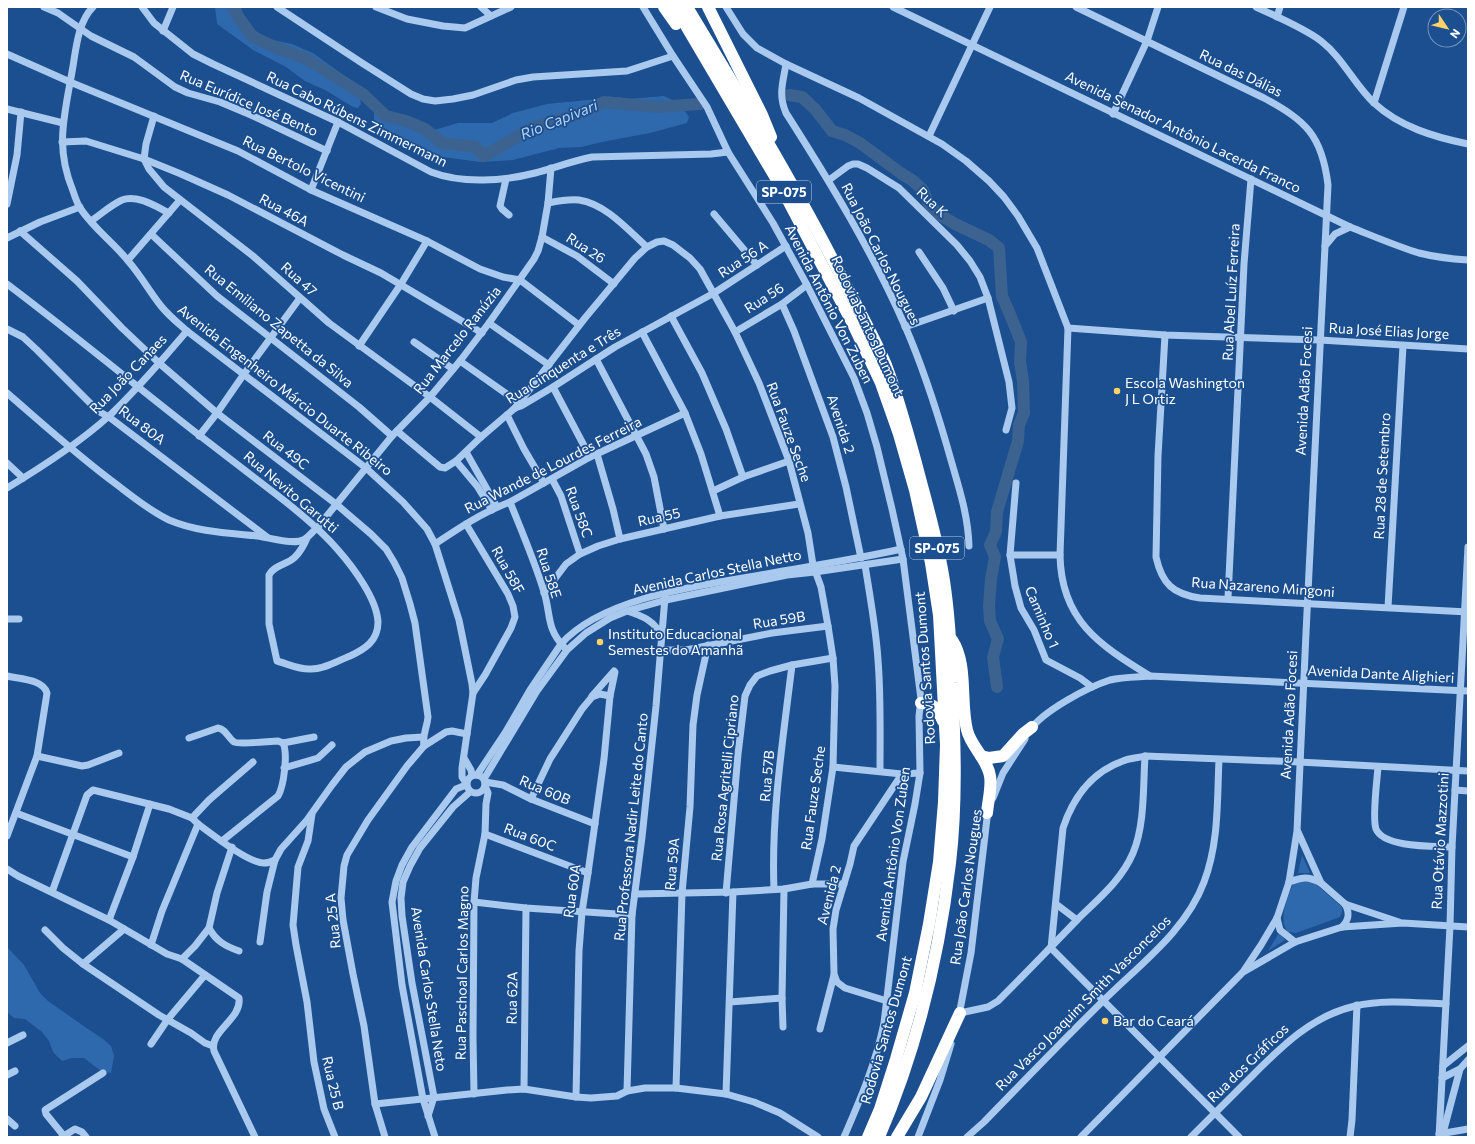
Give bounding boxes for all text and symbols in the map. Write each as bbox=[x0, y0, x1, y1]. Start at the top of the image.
north arrow bbox=[1427, 8, 1467, 48]
text: N bbox=[1448, 27, 1463, 41]
street label: Rua das Dálias bbox=[1197, 45, 1285, 100]
street label: Rua Eurídice José Bento bbox=[178, 66, 321, 139]
street label: Rua Cabo Rúbens Zimmermann bbox=[264, 67, 450, 170]
street label: Avenida Senador Antônio Lacerda Franco bbox=[1063, 67, 1304, 196]
water label: Rio Capivari bbox=[517, 95, 601, 143]
street label: Rua Bertolo Vicentini bbox=[240, 131, 368, 206]
street label: Rua João Carlos Nougues bbox=[838, 180, 925, 328]
road number: SP-075 bbox=[757, 181, 811, 203]
street label: Rua K bbox=[913, 183, 951, 220]
street label: Rua 46A bbox=[257, 190, 312, 230]
street label: Avenida Antônio Von Zuben bbox=[782, 221, 877, 386]
street label: Rua Abel Luíz Ferreira bbox=[1218, 223, 1243, 361]
street label: Rua 26 bbox=[563, 229, 609, 267]
street label: Rua 56 A bbox=[715, 236, 771, 281]
street label: Rodovia Santos Dumont bbox=[828, 253, 909, 399]
street label: Rua 47 bbox=[278, 258, 321, 299]
street label: Rua Emiliano Zapetta da Silva bbox=[202, 260, 357, 391]
street label: Rua 56 bbox=[741, 279, 787, 317]
street label: Rua Marcelo Ranúzia bbox=[409, 282, 504, 397]
street label: Avenida Engenheiro Márcio Duarte Ribeiro bbox=[175, 300, 396, 479]
street label: Rua José Elias Jorge bbox=[1328, 319, 1450, 342]
street label: Rua Cinquenta e Três bbox=[502, 322, 623, 407]
street label: Avenida Adão Focesi bbox=[1292, 326, 1315, 456]
street label: Rua João Canaes bbox=[85, 330, 170, 417]
place label: Escola Washington J L Ortiz bbox=[1125, 374, 1245, 407]
street label: Rua Fauze Seche bbox=[764, 380, 815, 484]
marker: Escola Washington J L Ortiz bbox=[1112, 386, 1122, 396]
street label: Avenida 2 bbox=[824, 392, 859, 456]
street label: Rua 80A bbox=[116, 402, 169, 448]
street label: Rua Wande de Lourdes Ferreira bbox=[462, 412, 644, 517]
street label: Rua 28 de Setembro bbox=[1370, 412, 1393, 540]
street label: Rua 49C bbox=[260, 426, 313, 473]
street label: Rua Nevito Garutti bbox=[240, 447, 342, 536]
street label: Rua 58C bbox=[562, 484, 597, 540]
street label: Rua 55 bbox=[636, 504, 682, 529]
road number: SP-075 bbox=[910, 537, 964, 559]
street label: Rua 58F bbox=[488, 543, 528, 596]
street label: Rua 58E bbox=[533, 545, 566, 600]
street label: Avenida Carlos Stella Netto bbox=[631, 545, 803, 598]
street label: Rua Nazareno Mingoni bbox=[1191, 573, 1335, 600]
street label: Caminho 1 bbox=[1022, 583, 1063, 650]
street label: Rodovia Santos Dumont bbox=[911, 591, 938, 745]
street label: Rua 59B bbox=[752, 607, 806, 632]
place label: Instituto Educacional Semestes do Amanhã bbox=[608, 625, 743, 658]
marker: Instituto Educacional Semestes do Amanhã bbox=[595, 637, 605, 647]
street label: Avenida Adão Focesi bbox=[1277, 650, 1300, 780]
street label: Avenida Dante Alighieri bbox=[1307, 661, 1455, 686]
street label: Rua Rosa Agritelli Cipriano bbox=[707, 694, 742, 862]
street label: Rua Professora Nadir Leite do Canto bbox=[610, 712, 651, 942]
street label: Rua Fauze Seche bbox=[797, 745, 828, 851]
street label: Rua 57B bbox=[756, 750, 777, 802]
street label: Avenida Antônio Von Zuben bbox=[872, 766, 913, 942]
street label: Rua 60B bbox=[517, 771, 573, 808]
street label: Rua Otávio Mazzotini bbox=[1427, 772, 1452, 910]
street label: Rua João Carlos Nougues bbox=[946, 808, 985, 966]
street label: Rua 60C bbox=[502, 819, 559, 854]
street label: Rua 59A bbox=[661, 836, 682, 891]
street label: Rua 60A bbox=[559, 863, 584, 919]
street label: Avenida 2 bbox=[813, 863, 844, 926]
street label: Rua Paschoal Carlos Magno bbox=[451, 886, 472, 1060]
street label: Rua 25 A bbox=[321, 892, 344, 949]
street label: Avenida Carlos Stella Neto bbox=[408, 905, 451, 1072]
street label: Rua Vasco Joaquim Smith Vasconcelos bbox=[992, 912, 1174, 1094]
street label: Rodovia Santos Dumont bbox=[856, 954, 915, 1106]
street label: Rua 62A bbox=[503, 971, 520, 1025]
place label: Bar do Ceará bbox=[1113, 1012, 1194, 1029]
marker: Bar do Ceará bbox=[1100, 1016, 1110, 1026]
street label: Rua dos Gráficos bbox=[1204, 1020, 1292, 1106]
street label: Rua 25 B bbox=[319, 1054, 348, 1111]

